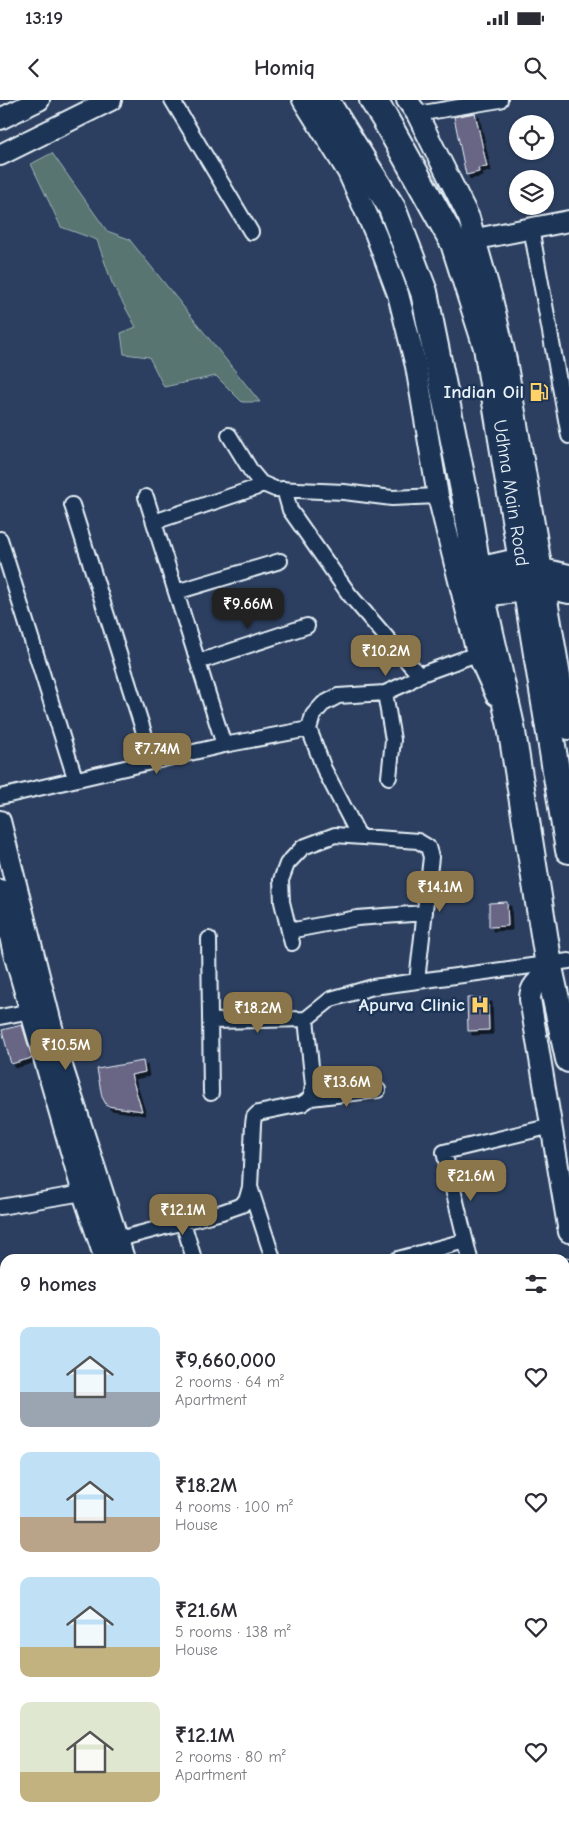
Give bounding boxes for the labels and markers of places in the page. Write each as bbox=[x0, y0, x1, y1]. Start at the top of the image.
place label: Indian Oil bbox=[443, 381, 524, 403]
fuel station icon: Indian Oil bbox=[528, 381, 550, 403]
pin: ₹9.66M bbox=[207, 588, 289, 630]
pin: ₹10.2M bbox=[345, 634, 427, 677]
pin: ₹7.74M bbox=[116, 732, 198, 775]
pin: ₹14.1M bbox=[399, 870, 481, 913]
pin: ₹18.2M bbox=[217, 992, 299, 1034]
place label: Apurva Clinic bbox=[359, 994, 465, 1016]
hospital icon: Apurva Clinic bbox=[469, 994, 491, 1016]
pin: ₹10.5M bbox=[25, 1028, 107, 1071]
pin: ₹13.6M bbox=[306, 1066, 388, 1108]
pin: ₹21.6M bbox=[430, 1160, 512, 1202]
pin: ₹12.1M bbox=[142, 1194, 224, 1236]

